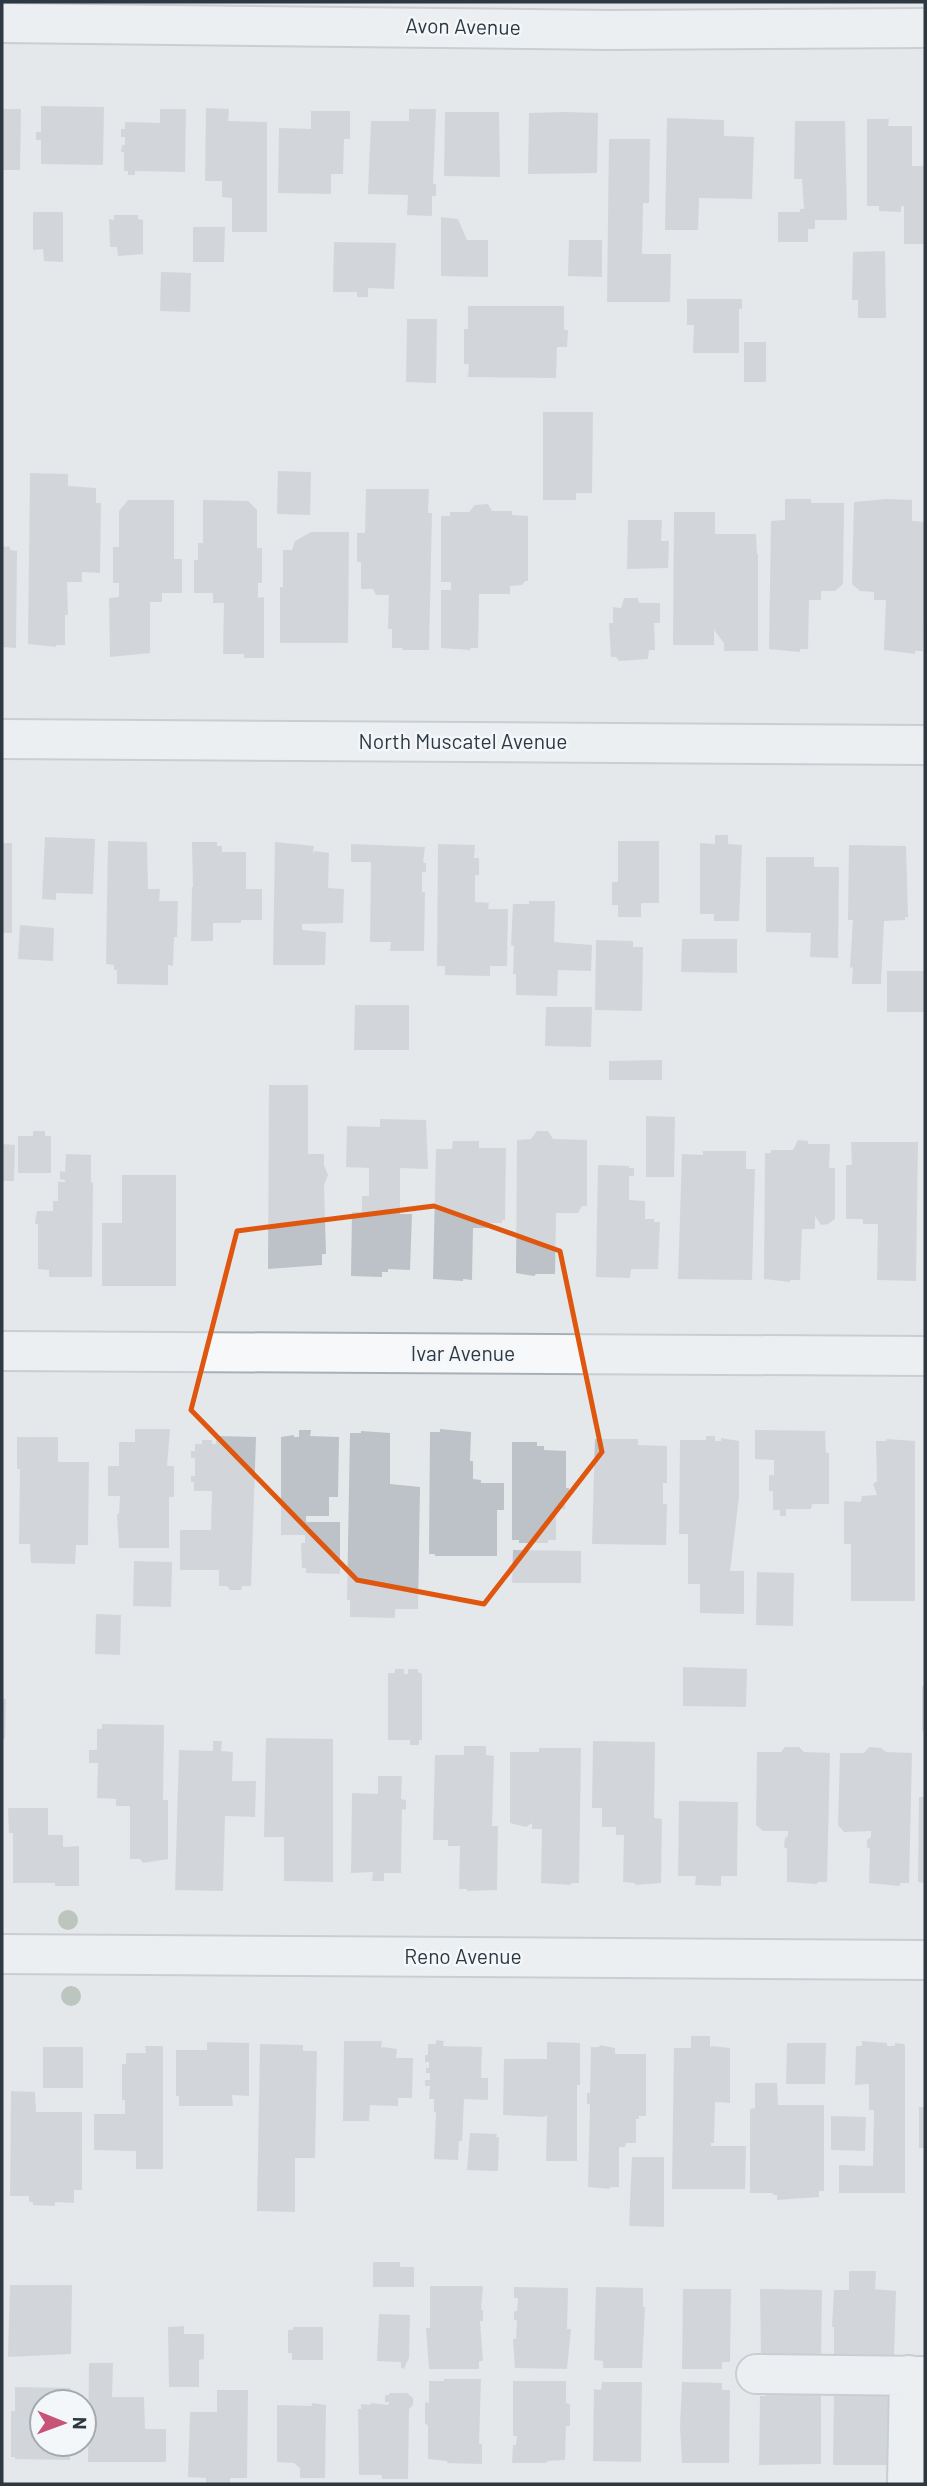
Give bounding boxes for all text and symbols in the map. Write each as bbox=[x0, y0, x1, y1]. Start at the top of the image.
street label: Avon Avenue bbox=[405, 12, 521, 39]
street label: North Muscatel Avenue bbox=[359, 728, 567, 753]
street label: Ivar Avenue bbox=[411, 1340, 515, 1365]
street label: Reno Avenue bbox=[404, 1943, 522, 1968]
north arrow bbox=[28, 2388, 98, 2458]
text: N bbox=[69, 2417, 92, 2430]

